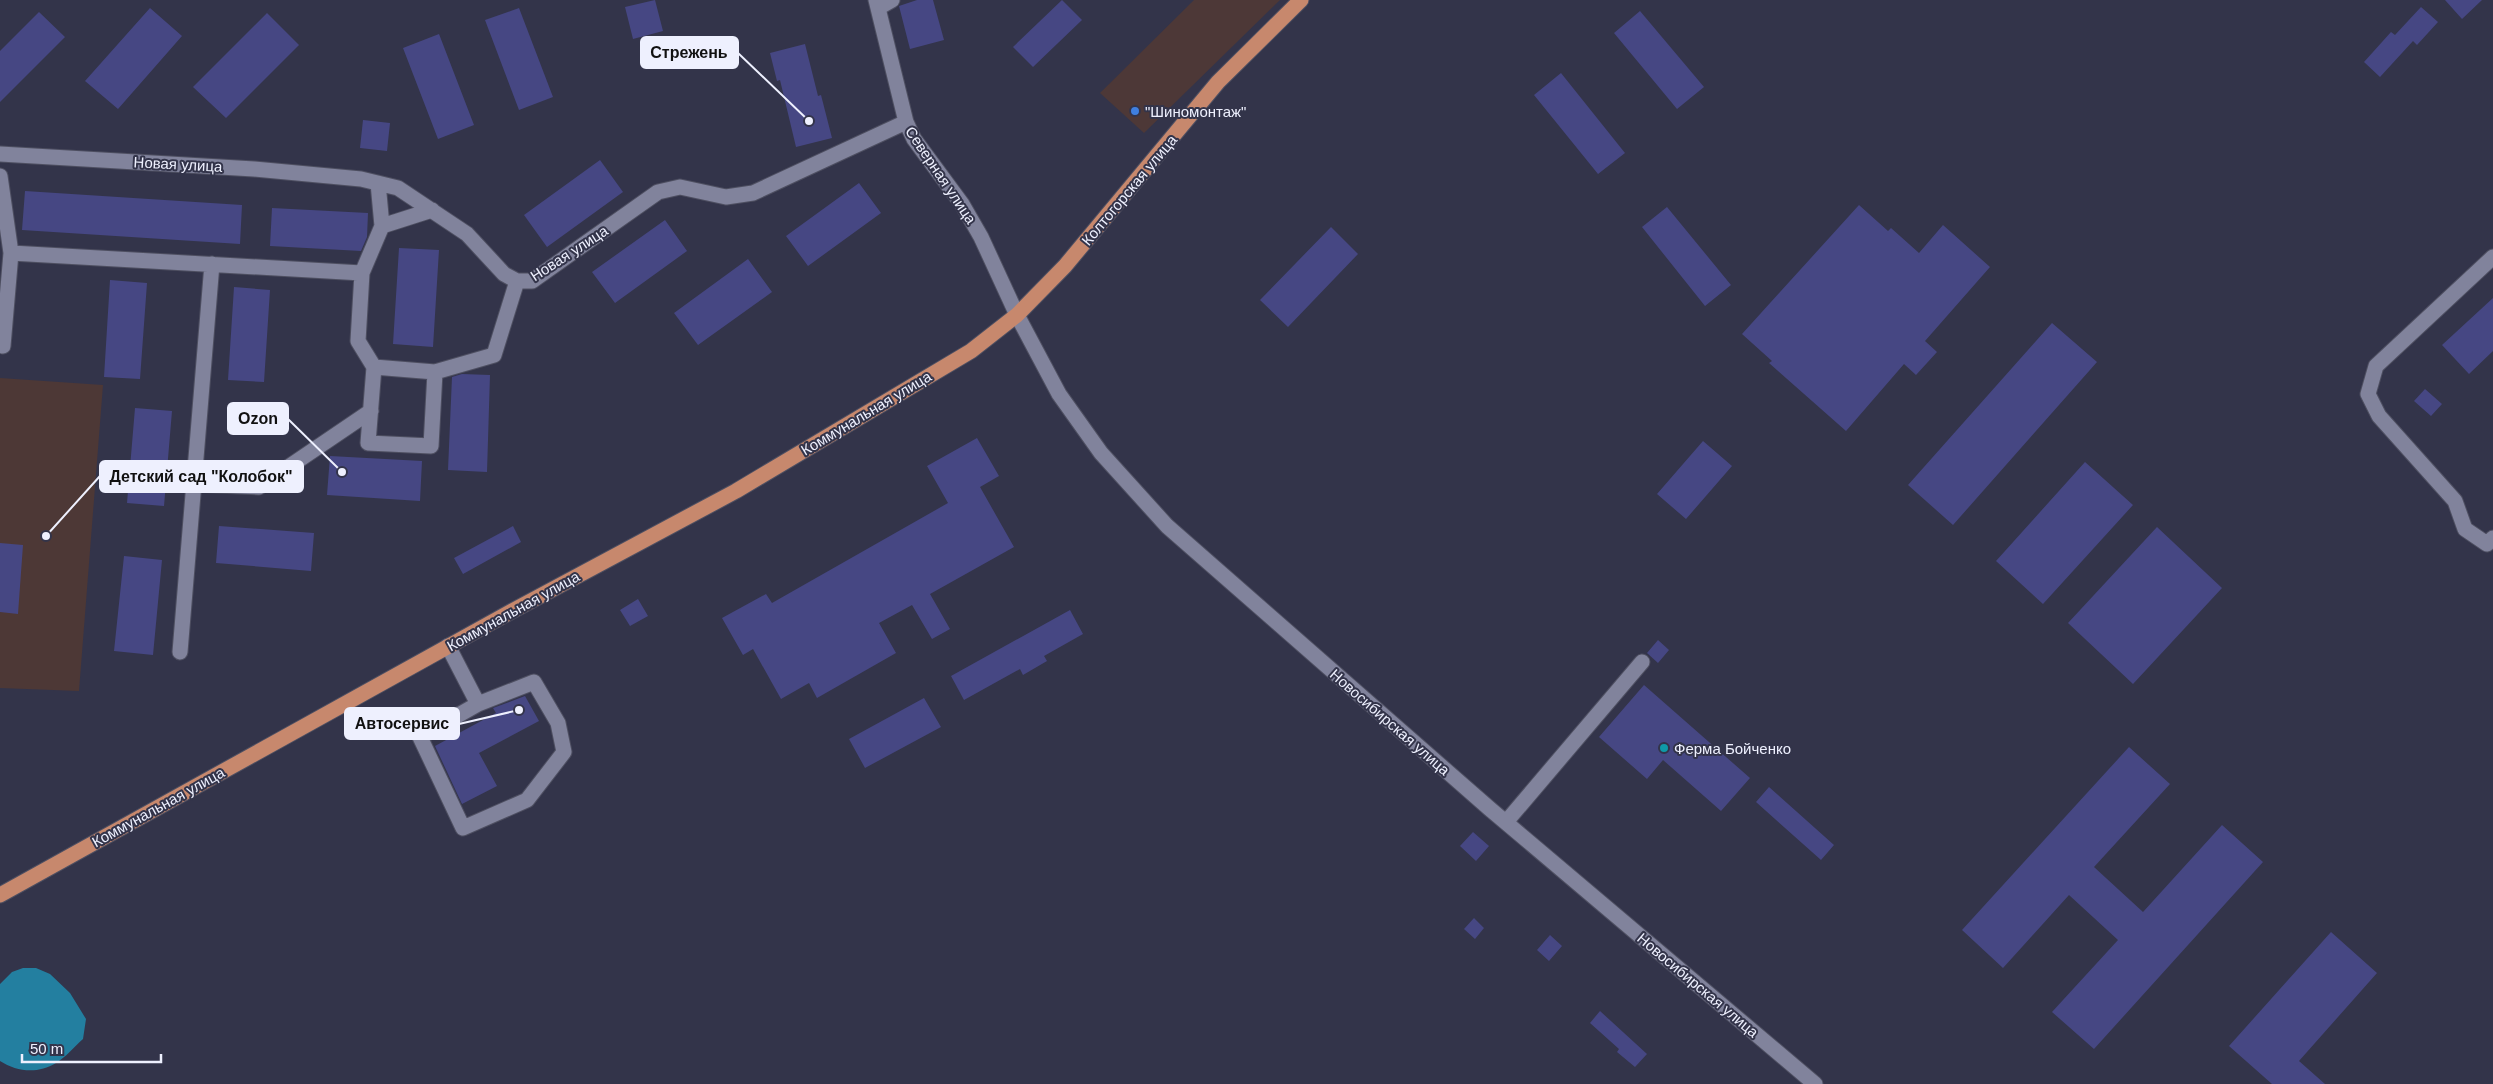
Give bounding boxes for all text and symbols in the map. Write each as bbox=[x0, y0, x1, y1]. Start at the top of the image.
callout: Стрежень bbox=[641, 37, 738, 68]
text: Стрежень bbox=[650, 44, 728, 61]
place label: "Шиномонтаж" bbox=[1145, 103, 1246, 120]
marker: "Шиномонтаж" bbox=[1129, 105, 1141, 117]
street label: Северная улица bbox=[902, 123, 980, 227]
street label: Колтогорская улица bbox=[1078, 131, 1180, 249]
street label: Новая улица bbox=[133, 153, 223, 175]
street label: Новая улица bbox=[527, 221, 611, 284]
street label: Коммунальная улица bbox=[798, 367, 935, 459]
callout: Ozon bbox=[228, 403, 288, 434]
text: Ozon bbox=[238, 410, 278, 427]
callout: Детский сад "Колобок" bbox=[100, 461, 303, 492]
text: Детский сад "Колобок" bbox=[109, 468, 293, 485]
street label: Коммунальная улица bbox=[444, 567, 583, 654]
street label: Новосибирская улица bbox=[1327, 665, 1454, 779]
callout: Автосервис bbox=[345, 708, 459, 739]
text: Автосервис bbox=[355, 715, 449, 732]
place label: Ферма Бойченко bbox=[1674, 740, 1791, 757]
marker: Ферма Бойченко bbox=[1658, 742, 1670, 754]
street label: Коммунальная улица bbox=[89, 763, 228, 850]
street label: Новосибирская улица bbox=[1634, 929, 1762, 1041]
scale bar bbox=[22, 1032, 161, 1064]
text: 50 m bbox=[30, 1040, 63, 1057]

